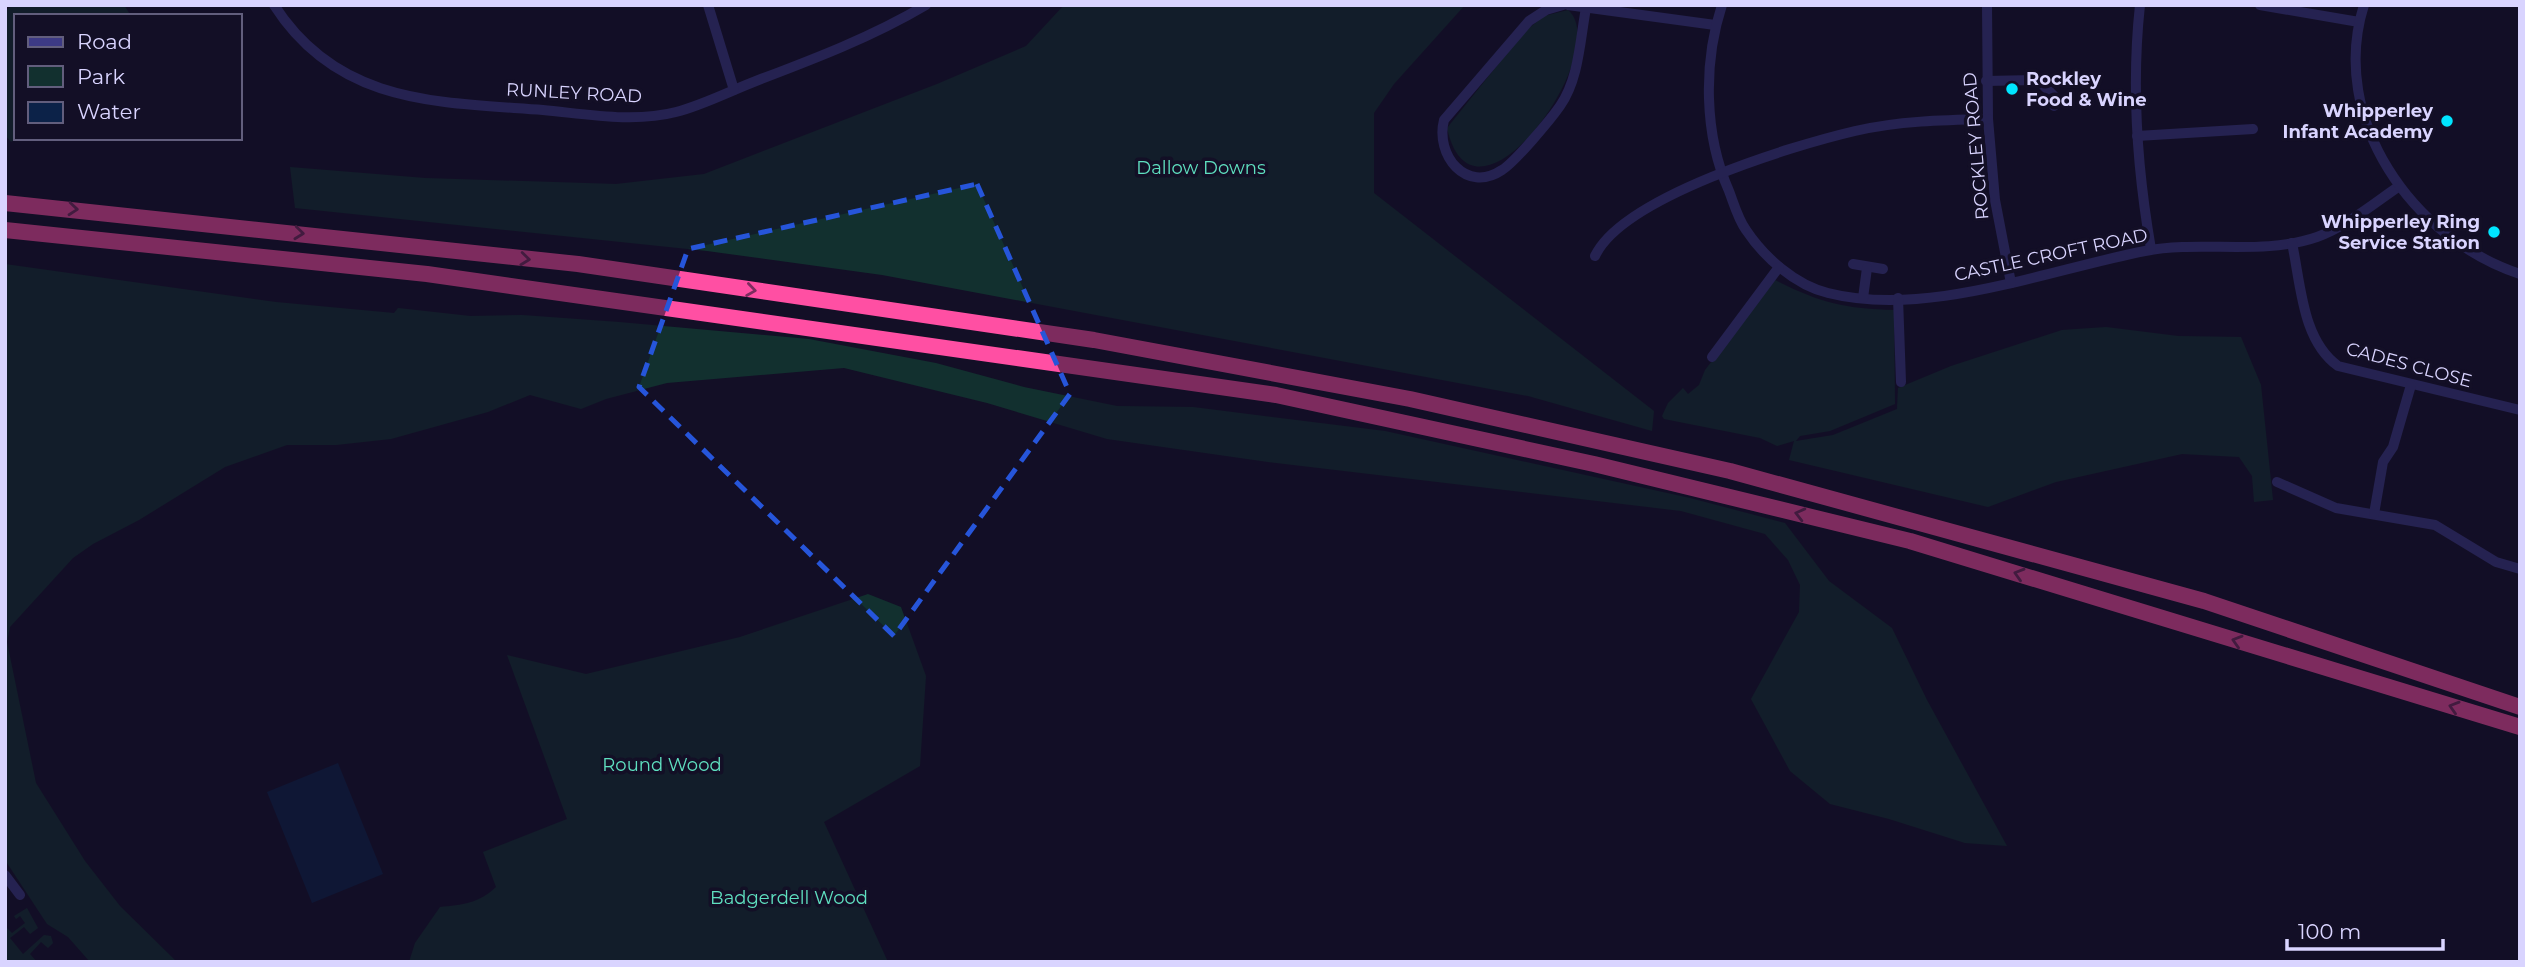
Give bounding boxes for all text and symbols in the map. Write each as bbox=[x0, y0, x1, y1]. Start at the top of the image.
legend bbox=[14, 14, 242, 140]
text: Road bbox=[77, 29, 132, 54]
text: Park bbox=[77, 64, 125, 89]
place label: Rockley Food & Wine bbox=[2026, 68, 2147, 111]
street label: ROCKLEY ROAD bbox=[1959, 71, 1993, 221]
street label: RUNLEY ROAD bbox=[505, 78, 643, 108]
marker: Rockley Food & Wine bbox=[2004, 81, 2020, 97]
text: Water bbox=[77, 99, 141, 124]
place label: Whipperley Infant Academy bbox=[2283, 100, 2433, 143]
marker: Whipperley Infant Academy bbox=[2439, 113, 2455, 129]
park label: Dallow Downs bbox=[1136, 157, 1266, 179]
one-way arrow bbox=[68, 201, 79, 216]
place label: Whipperley Ring Service Station bbox=[2321, 211, 2480, 254]
street label: CASTLE CROFT ROAD bbox=[1952, 224, 2150, 286]
marker: Whipperley Ring Service Station bbox=[2486, 224, 2502, 240]
one-way arrow bbox=[294, 226, 305, 241]
one-way arrow bbox=[520, 251, 531, 266]
one-way arrow bbox=[745, 282, 757, 297]
street label: CADES CLOSE bbox=[2344, 338, 2474, 392]
one-way arrow bbox=[1794, 508, 1806, 522]
one-way arrow bbox=[2013, 568, 2025, 583]
one-way arrow bbox=[2231, 634, 2243, 649]
one-way arrow bbox=[2449, 701, 2461, 715]
park label: Round Wood bbox=[602, 754, 722, 776]
park label: Badgerdell Wood bbox=[710, 887, 868, 909]
scale bar bbox=[2287, 908, 2443, 952]
text: 100 m bbox=[2298, 919, 2361, 944]

